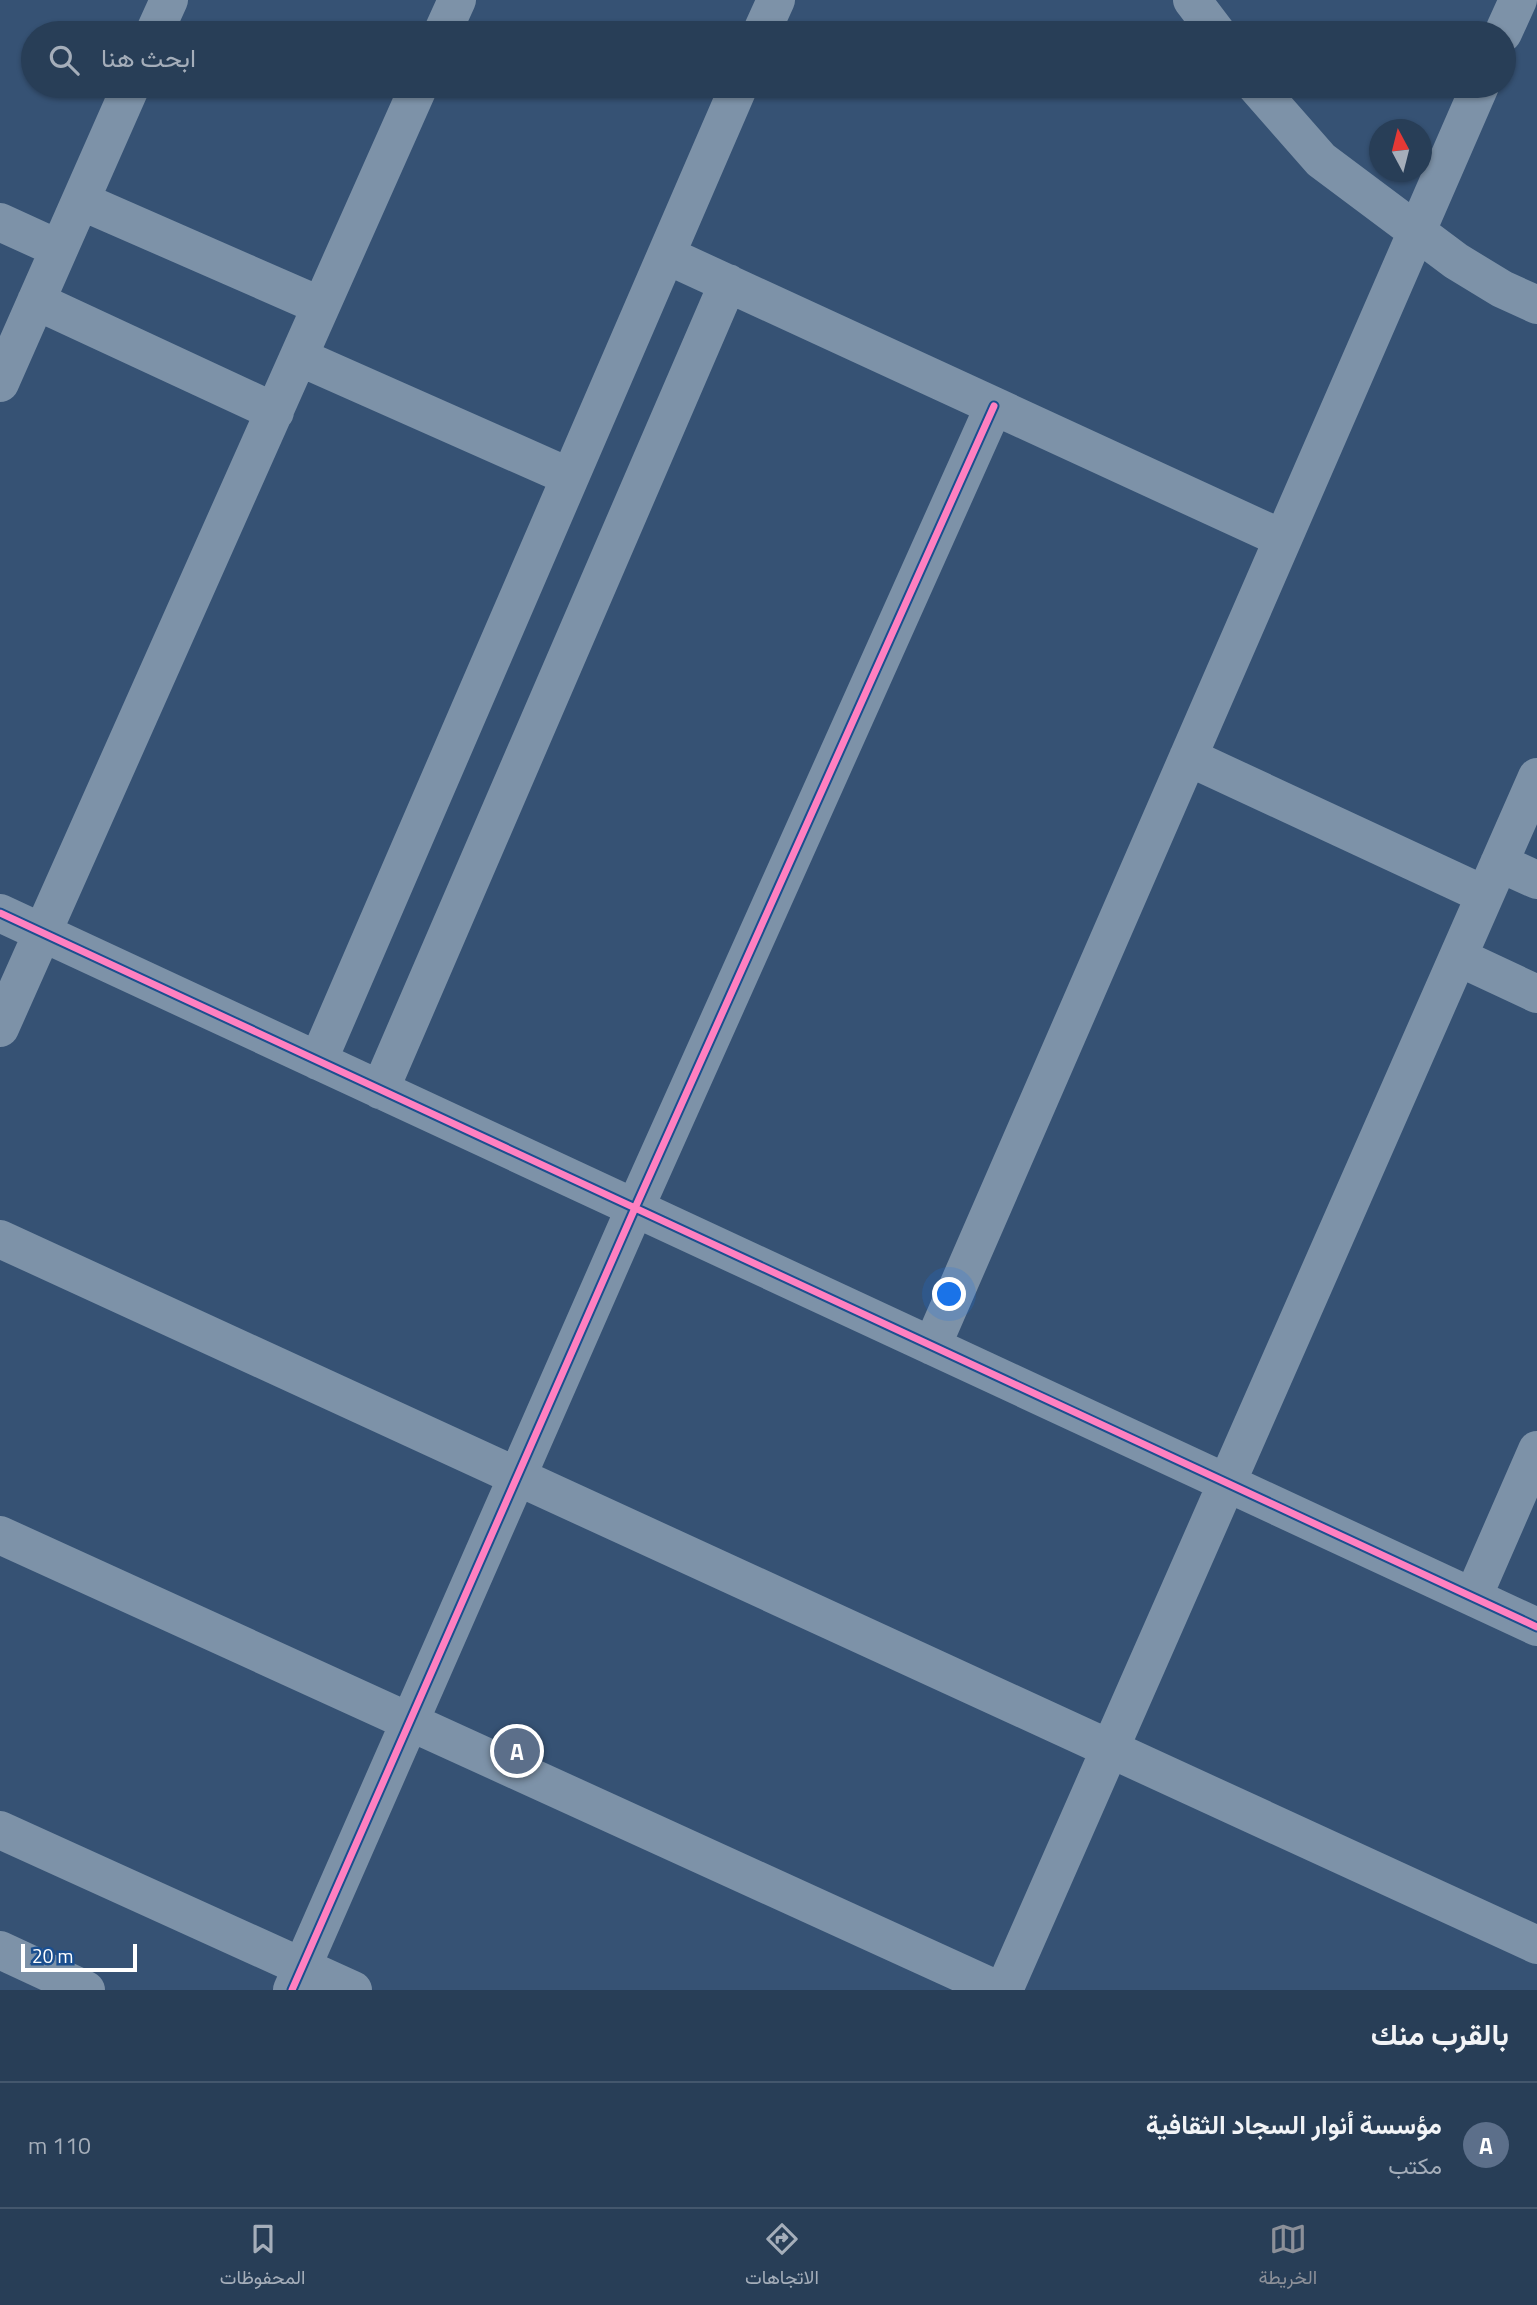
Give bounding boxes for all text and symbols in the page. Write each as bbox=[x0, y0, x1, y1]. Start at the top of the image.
search box bbox=[21, 21, 1516, 98]
text: ابحث هنا bbox=[101, 38, 196, 77]
icon: search bbox=[45, 41, 83, 79]
north arrow bbox=[1369, 119, 1432, 182]
your location bbox=[932, 1277, 966, 1311]
pin: A bbox=[494, 1725, 540, 1777]
scale bar bbox=[21, 1941, 136, 1973]
text: 20 m bbox=[32, 1941, 73, 1970]
text: بالقرب منك bbox=[1371, 2011, 1509, 2057]
text: مؤسسة أنوار السجاد الثقافية bbox=[1146, 2105, 1442, 2144]
text: 110 m bbox=[28, 2128, 91, 2163]
text: A bbox=[1479, 2128, 1493, 2163]
text: مكتب bbox=[1388, 2148, 1442, 2183]
tab: المحفوظات bbox=[220, 2220, 305, 2294]
tab: الاتجاهات bbox=[745, 2220, 819, 2294]
tab: الخريطة bbox=[1258, 2220, 1317, 2294]

